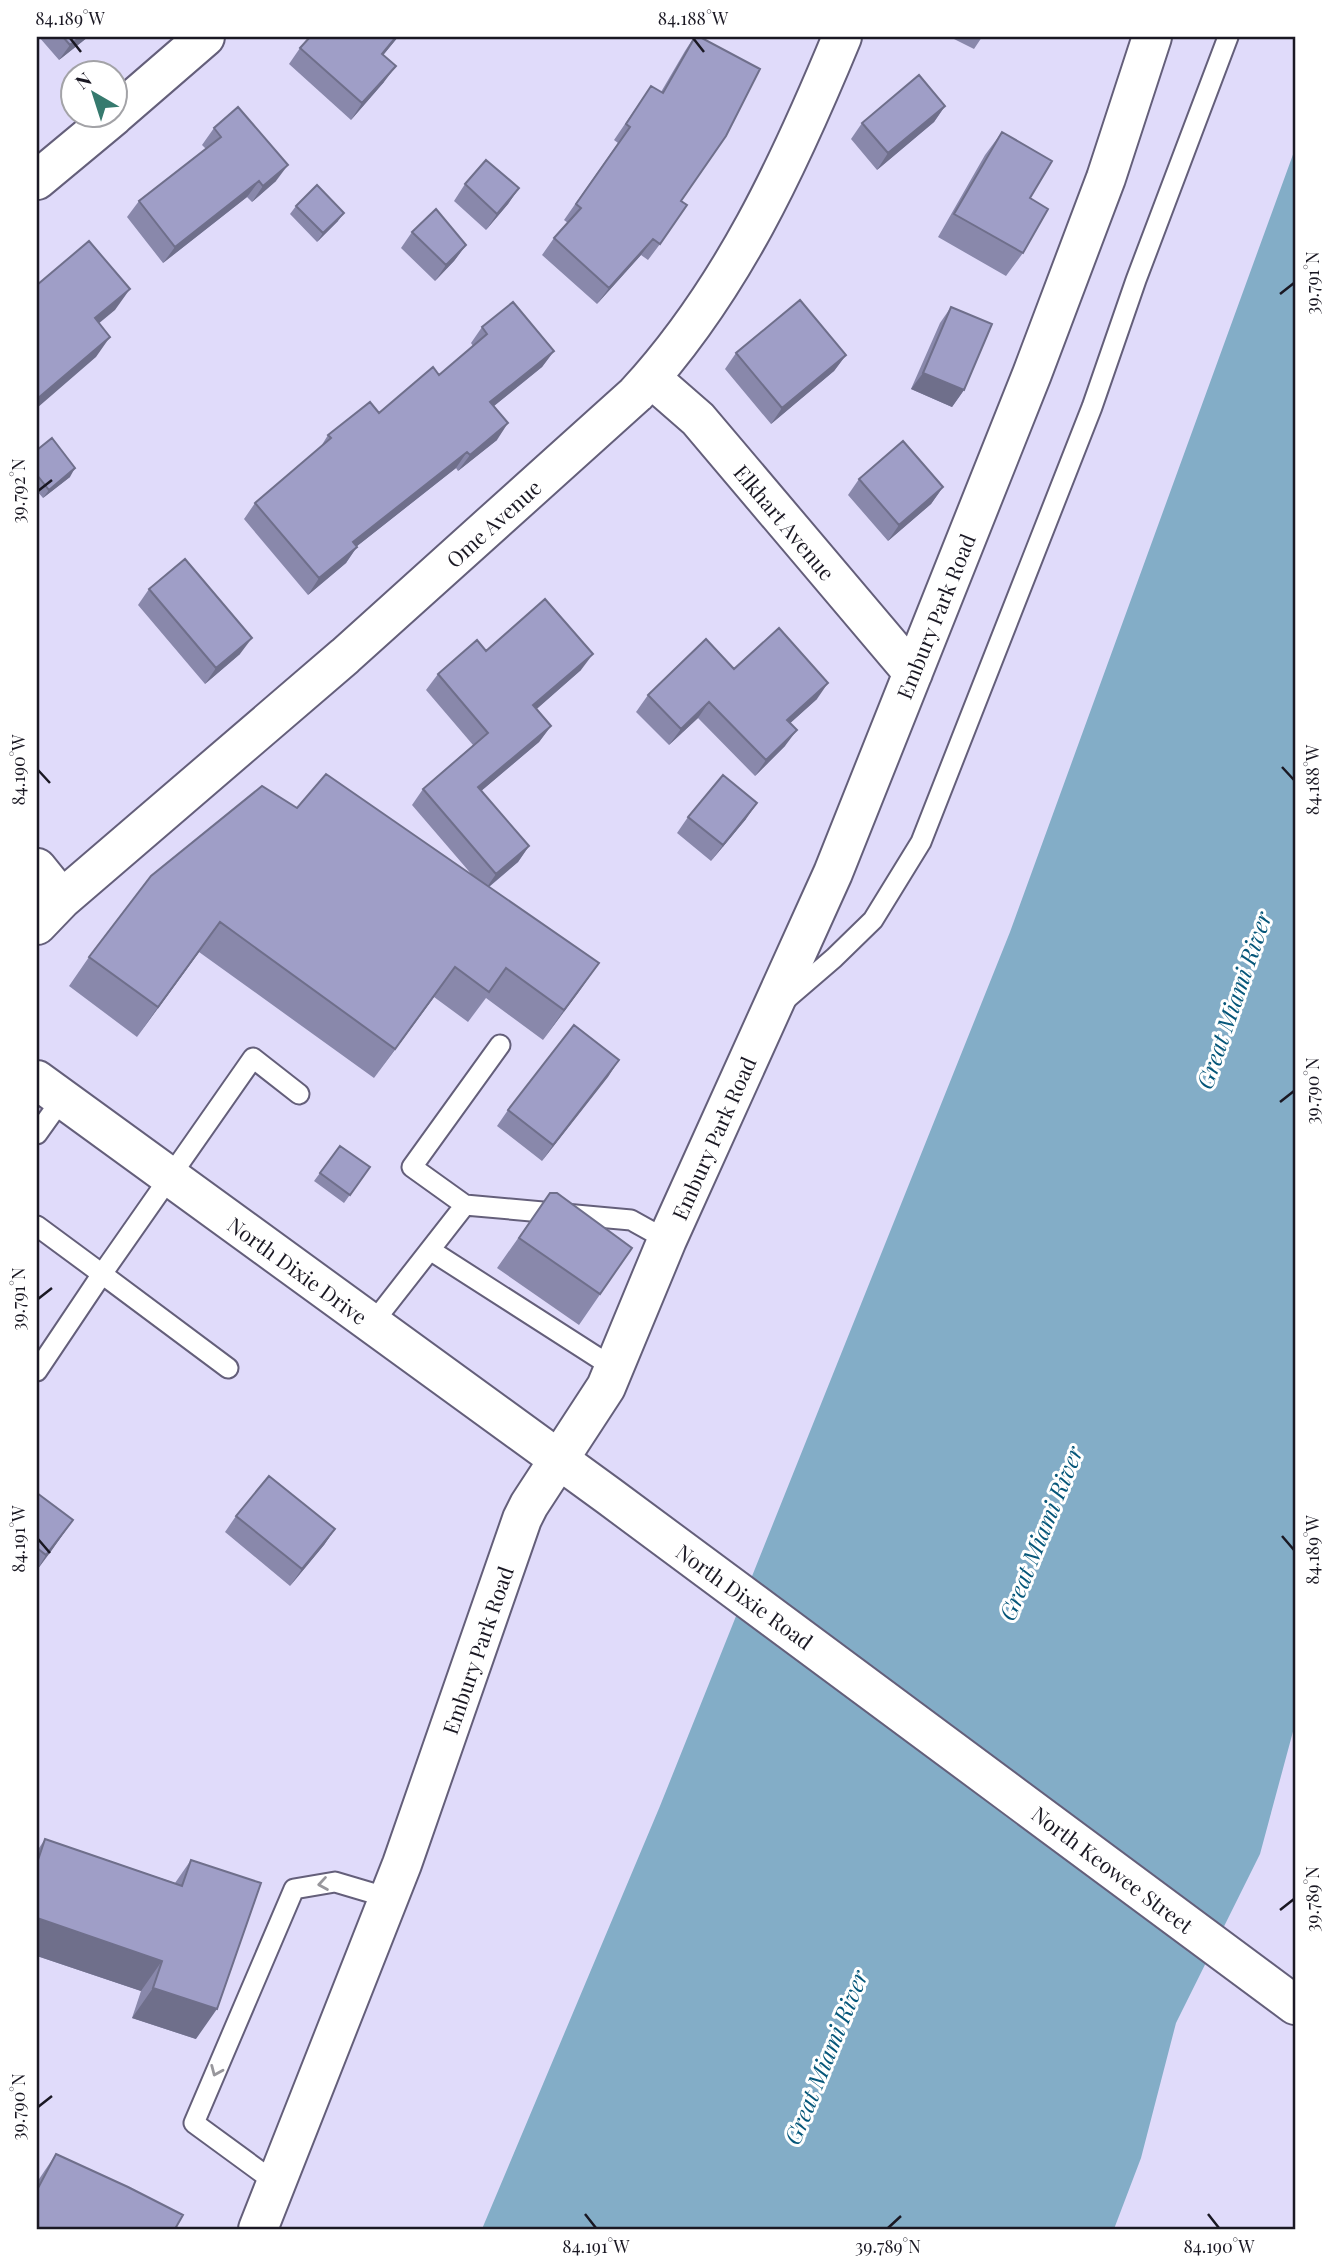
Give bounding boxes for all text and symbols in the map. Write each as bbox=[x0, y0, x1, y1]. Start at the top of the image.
text: 84.189°W bbox=[35, 6, 106, 30]
text: 84.188°W bbox=[658, 6, 729, 30]
north arrow bbox=[60, 60, 130, 130]
text: N bbox=[69, 65, 96, 94]
text: 39.791°N bbox=[1300, 251, 1324, 315]
text: 39.792°N bbox=[6, 458, 30, 524]
street label: Elkhart Avenue bbox=[728, 458, 842, 586]
street label: Ome Avenue bbox=[440, 473, 546, 573]
street label: Embury Park Road bbox=[889, 529, 981, 703]
text: 84.190°W bbox=[6, 734, 30, 806]
text: 84.188°W bbox=[1300, 744, 1324, 815]
water label: Great Miami River bbox=[1188, 906, 1278, 1093]
street label: Embury Park Road bbox=[664, 1052, 762, 1224]
text: 39.790°N bbox=[1300, 1057, 1324, 1125]
street label: North Dixie Drive bbox=[223, 1210, 373, 1330]
text: 39.791°N bbox=[6, 1267, 30, 1331]
water label: Great Miami River bbox=[991, 1440, 1090, 1625]
text: 84.191°W bbox=[6, 1505, 30, 1573]
text: 84.189°W bbox=[1300, 1514, 1324, 1585]
street label: North Dixie Road bbox=[671, 1537, 819, 1655]
street label: Embury Park Road bbox=[435, 1562, 519, 1738]
street label: North Keowee Street bbox=[1027, 1799, 1200, 1939]
text: 39.789°N bbox=[1300, 1866, 1324, 1932]
one-way arrow bbox=[317, 1876, 329, 1891]
water label: Great Miami River bbox=[776, 1964, 875, 2149]
one-way arrow bbox=[210, 2063, 224, 2076]
text: 39.790°N bbox=[6, 2073, 30, 2141]
text: 84.191°W bbox=[562, 2234, 630, 2258]
text: 39.789°N bbox=[855, 2234, 921, 2258]
text: 84.190°W bbox=[1183, 2234, 1255, 2258]

